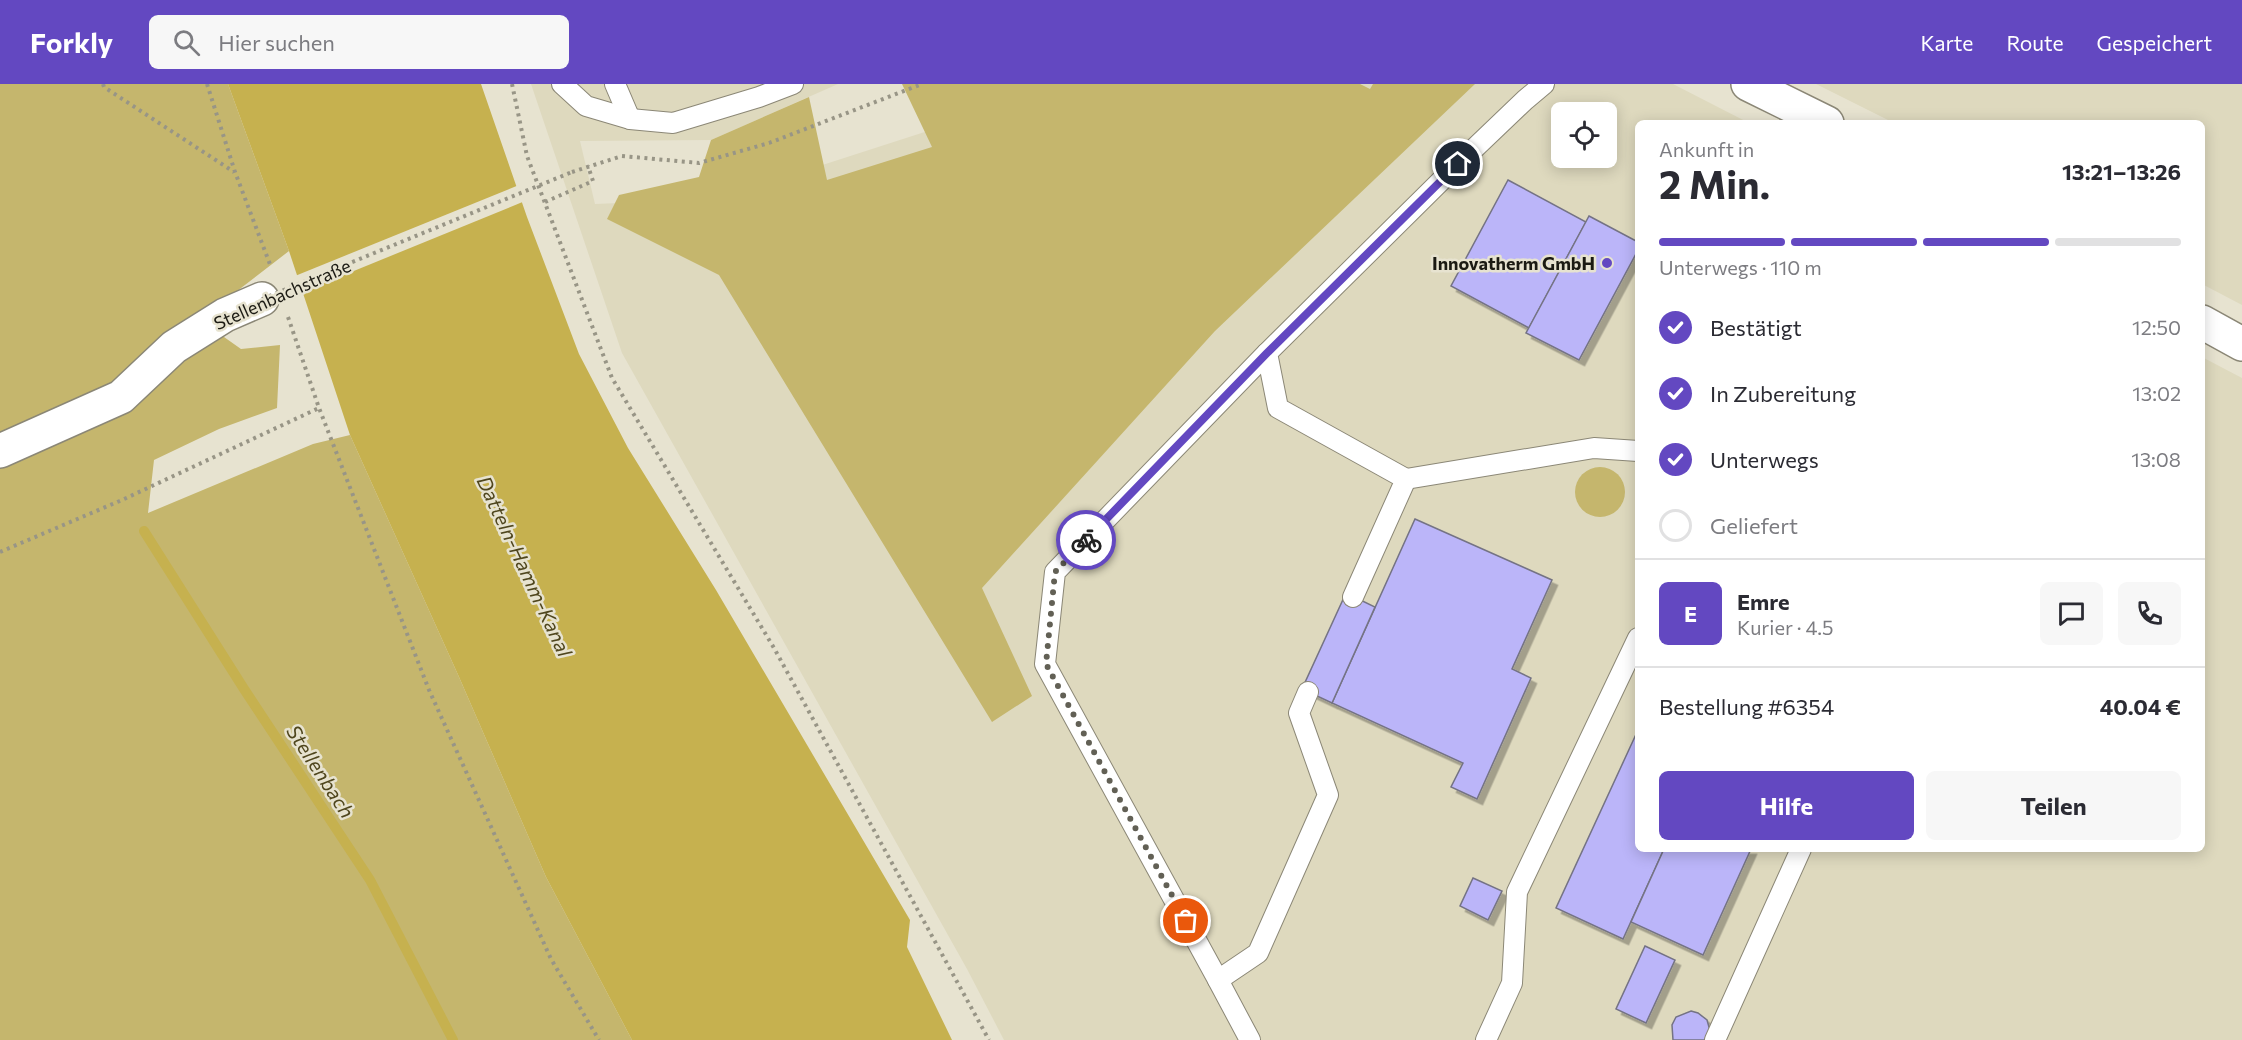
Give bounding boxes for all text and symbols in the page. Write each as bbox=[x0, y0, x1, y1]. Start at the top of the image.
search box bbox=[149, 15, 569, 69]
text: Forkly bbox=[30, 25, 113, 59]
icon: search bbox=[170, 26, 203, 59]
text: Hier suchen bbox=[218, 29, 335, 56]
text: Karte bbox=[1920, 30, 1973, 55]
text: Route bbox=[2006, 30, 2064, 55]
text: Gespeichert bbox=[2097, 30, 2212, 55]
map controls bbox=[1551, 102, 1617, 168]
button: locate bbox=[1551, 102, 1617, 168]
text: Ankunft in bbox=[1659, 137, 1754, 161]
pin bbox=[1432, 138, 1483, 189]
icon: home bbox=[1441, 147, 1474, 180]
text: 13:21–13:26 bbox=[2062, 158, 2181, 185]
text: 2 Min. bbox=[1659, 159, 1770, 207]
place label: Innovatherm GmbH bbox=[1432, 252, 1595, 274]
street label: Stellenbachstraße bbox=[210, 254, 354, 334]
text: Unterwegs · 110 m bbox=[1659, 255, 1822, 279]
marker: Innovatherm GmbH bbox=[1600, 256, 1614, 270]
icon: check bbox=[1659, 311, 1692, 344]
text: Bestätigt bbox=[1710, 314, 1802, 341]
text: 12:50 bbox=[2132, 315, 2181, 339]
icon: check bbox=[1659, 377, 1692, 410]
text: In Zubereitung bbox=[1710, 380, 1856, 407]
text: 13:02 bbox=[2132, 381, 2181, 405]
icon: check bbox=[1659, 443, 1692, 476]
text: Unterwegs bbox=[1710, 446, 1819, 473]
text: 13:08 bbox=[2131, 447, 2181, 471]
water label: Datteln-Hamm-Kanal bbox=[473, 472, 578, 661]
courier bbox=[1056, 510, 1116, 570]
text: Geliefert bbox=[1710, 512, 1798, 539]
icon: bike bbox=[1070, 524, 1103, 557]
button: chat bbox=[2040, 582, 2103, 645]
button: phone bbox=[2118, 582, 2181, 645]
text: Emre bbox=[1737, 588, 1790, 615]
text: E bbox=[1684, 600, 1697, 627]
text: Kurier · 4.5 bbox=[1737, 615, 1833, 639]
text: Bestellung #6354 bbox=[1659, 693, 1834, 720]
text: 40.04 € bbox=[2100, 693, 2181, 720]
water label: Stellenbach bbox=[282, 720, 360, 822]
button: Hilfe bbox=[1659, 771, 1914, 840]
button: Teilen bbox=[1926, 771, 2181, 840]
pin bbox=[1160, 895, 1211, 946]
icon: bag bbox=[1169, 904, 1202, 937]

